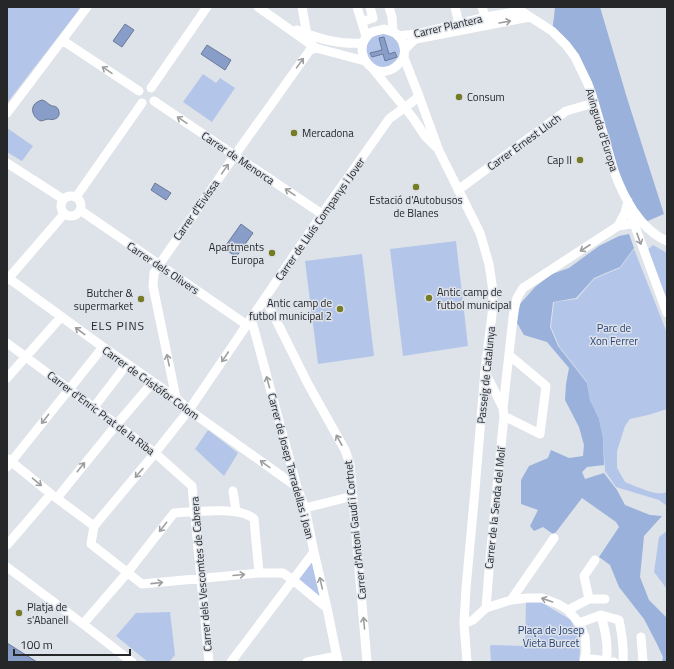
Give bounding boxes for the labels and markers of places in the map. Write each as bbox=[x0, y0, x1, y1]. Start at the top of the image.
place label: Consum bbox=[467, 89, 505, 105]
marker: Consum bbox=[454, 92, 464, 102]
place label: Mercadona bbox=[302, 125, 354, 141]
marker: Mercadona bbox=[289, 128, 299, 138]
place label: Cap II bbox=[547, 152, 572, 168]
marker: Cap II bbox=[575, 155, 585, 165]
marker: Estació d'Autobusos de Blanes bbox=[411, 182, 421, 192]
place label: Estació d'Autobusos de Blanes bbox=[369, 192, 463, 221]
place label: Apartments Europa bbox=[209, 239, 264, 268]
marker: Apartments Europa bbox=[267, 248, 277, 258]
place label: Antic camp de futbol municipal bbox=[437, 284, 511, 313]
place label: Butcher & supermarket bbox=[74, 285, 133, 314]
marker: Antic camp de futbol municipal bbox=[424, 293, 434, 303]
marker: Butcher & supermarket bbox=[136, 294, 146, 304]
place label: Antic camp de futbol municipal 2 bbox=[249, 295, 332, 324]
marker: Antic camp de futbol municipal 2 bbox=[335, 304, 345, 314]
place label: Platja de s'Abanell bbox=[27, 599, 68, 628]
marker: Platja de s'Abanell bbox=[14, 608, 24, 618]

